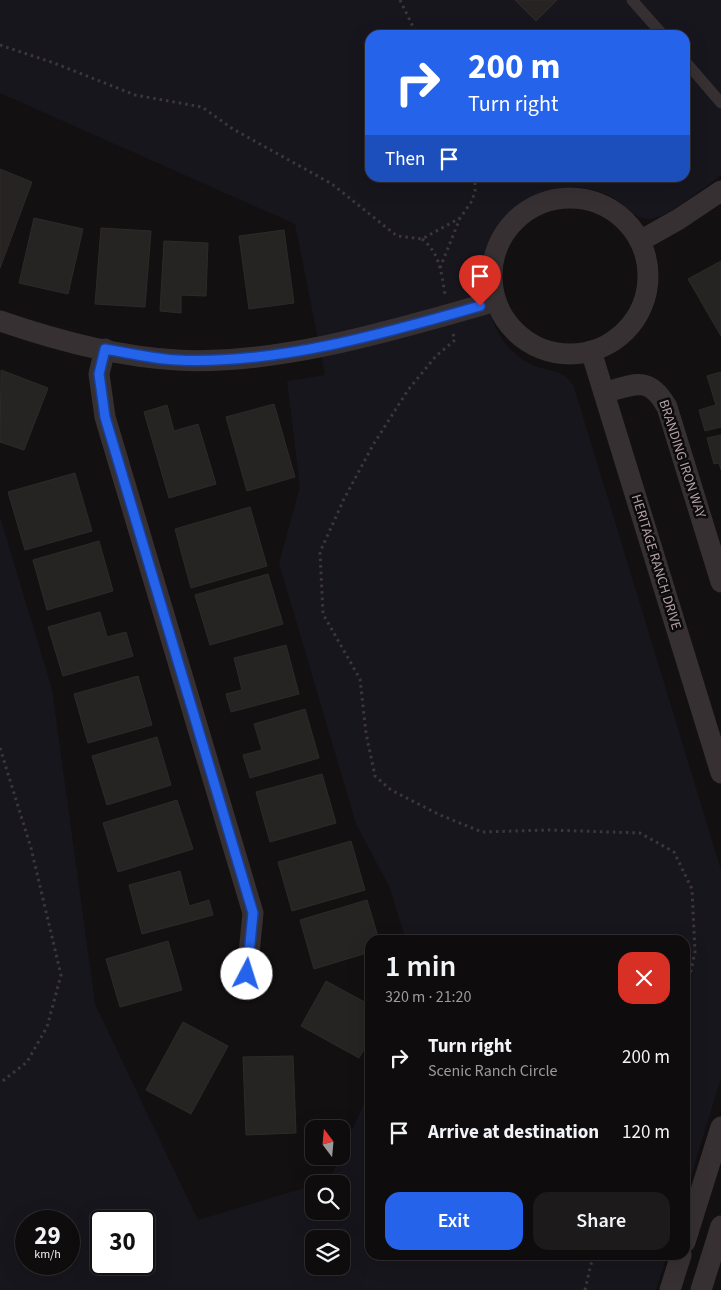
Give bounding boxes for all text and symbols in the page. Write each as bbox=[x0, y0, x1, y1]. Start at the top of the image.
text: 200 m bbox=[468, 42, 560, 92]
icon: right bbox=[385, 50, 450, 115]
text: Turn right bbox=[468, 88, 558, 120]
icon: arrive bbox=[435, 145, 463, 173]
text: Then bbox=[385, 146, 425, 173]
pin bbox=[459, 255, 501, 306]
icon: arrive bbox=[466, 262, 494, 290]
street label: BRANDING IRON WAY bbox=[653, 397, 711, 521]
street label: HERITAGE RANCH DRIVE bbox=[626, 492, 686, 632]
text: 1 min bbox=[385, 945, 456, 988]
position arrow bbox=[220, 947, 272, 999]
button: close bbox=[618, 952, 670, 1004]
text: 320 m · 21:20 bbox=[385, 986, 472, 1008]
text: Turn right bbox=[428, 1033, 512, 1060]
icon: right bbox=[385, 1044, 413, 1072]
text: 200 m bbox=[622, 1044, 670, 1071]
text: Scenic Ranch Circle bbox=[428, 1060, 557, 1082]
icon: arrive bbox=[385, 1119, 413, 1147]
text: Arrive at destination bbox=[428, 1119, 599, 1146]
text: 120 m bbox=[622, 1119, 670, 1146]
north arrow bbox=[305, 1120, 350, 1165]
map controls bbox=[305, 1120, 350, 1275]
button: search bbox=[305, 1175, 350, 1220]
button: Exit bbox=[385, 1192, 523, 1250]
button: Share bbox=[533, 1192, 670, 1250]
speed limit sign: 30 bbox=[90, 1210, 155, 1275]
text: 29 bbox=[34, 1218, 61, 1254]
button: layers bbox=[305, 1230, 350, 1275]
text: km/h bbox=[34, 1246, 61, 1263]

